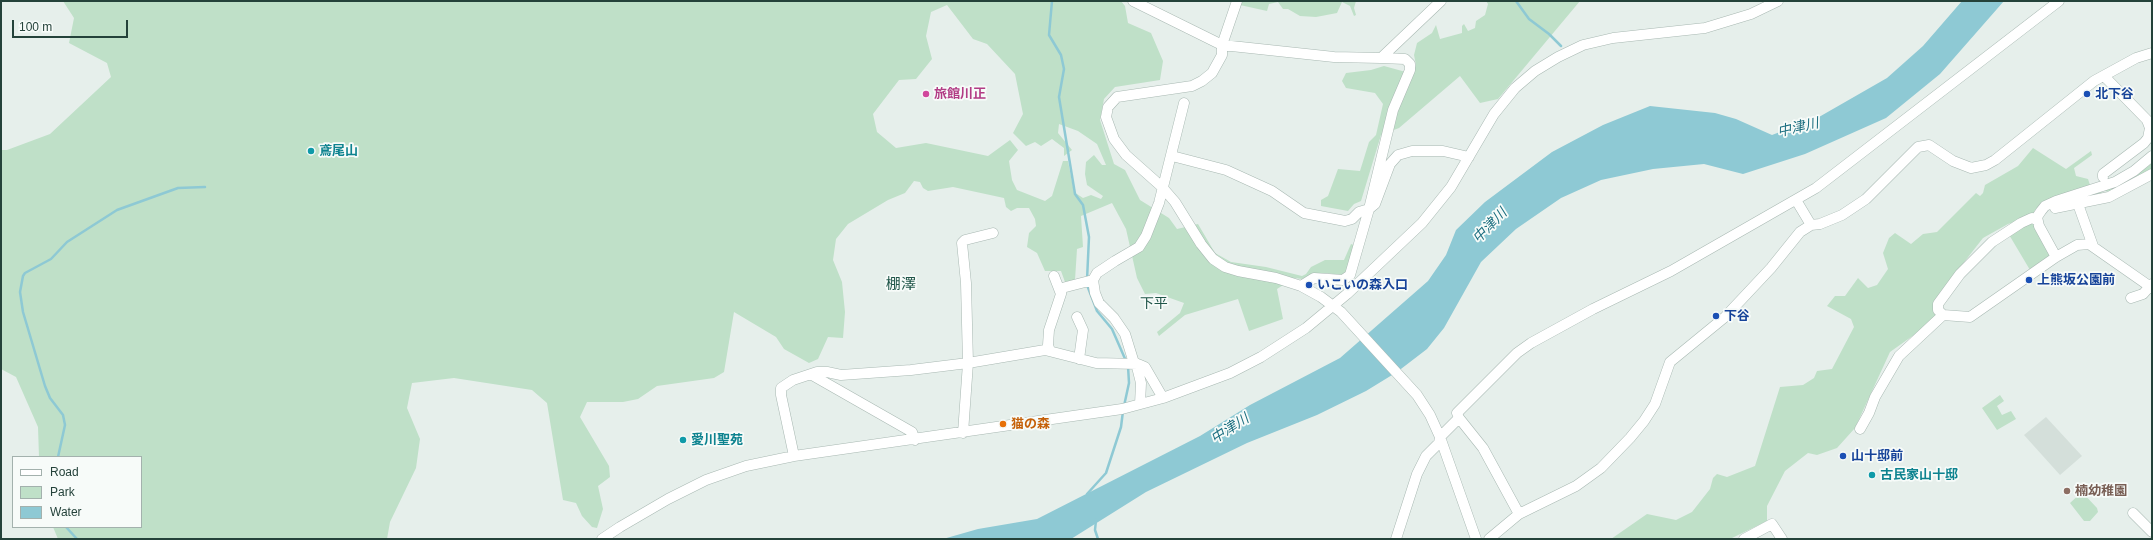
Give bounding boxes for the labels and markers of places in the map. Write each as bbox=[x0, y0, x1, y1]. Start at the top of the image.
place label: 旅館川正 bbox=[934, 86, 986, 102]
place label: 北下谷 bbox=[2095, 86, 2134, 102]
marker: 旅館川正 bbox=[921, 89, 931, 99]
marker: 北下谷 bbox=[2082, 89, 2092, 99]
place label: 鳶尾山 bbox=[319, 143, 358, 159]
marker: 鳶尾山 bbox=[306, 146, 316, 156]
place label: 上熊坂公園前 bbox=[2037, 272, 2115, 288]
marker: 上熊坂公園前 bbox=[2024, 275, 2034, 285]
place label: いこいの森入口 bbox=[1317, 277, 1408, 293]
marker: いこいの森入口 bbox=[1304, 280, 1314, 290]
place label: 下谷 bbox=[1724, 308, 1750, 324]
marker: 下谷 bbox=[1711, 311, 1721, 321]
place label: 猫の森 bbox=[1011, 416, 1050, 432]
marker: 猫の森 bbox=[998, 419, 1008, 429]
place label: 愛川聖苑 bbox=[691, 432, 743, 448]
marker: 愛川聖苑 bbox=[678, 435, 688, 445]
place label: 山十邸前 bbox=[1851, 448, 1903, 464]
marker: 山十邸前 bbox=[1838, 451, 1848, 461]
place label: 古民家山十邸 bbox=[1880, 467, 1958, 483]
marker: 古民家山十邸 bbox=[1867, 470, 1877, 480]
place label: 楠幼稚園 bbox=[2075, 483, 2127, 499]
marker: 楠幼稚園 bbox=[2062, 486, 2072, 496]

